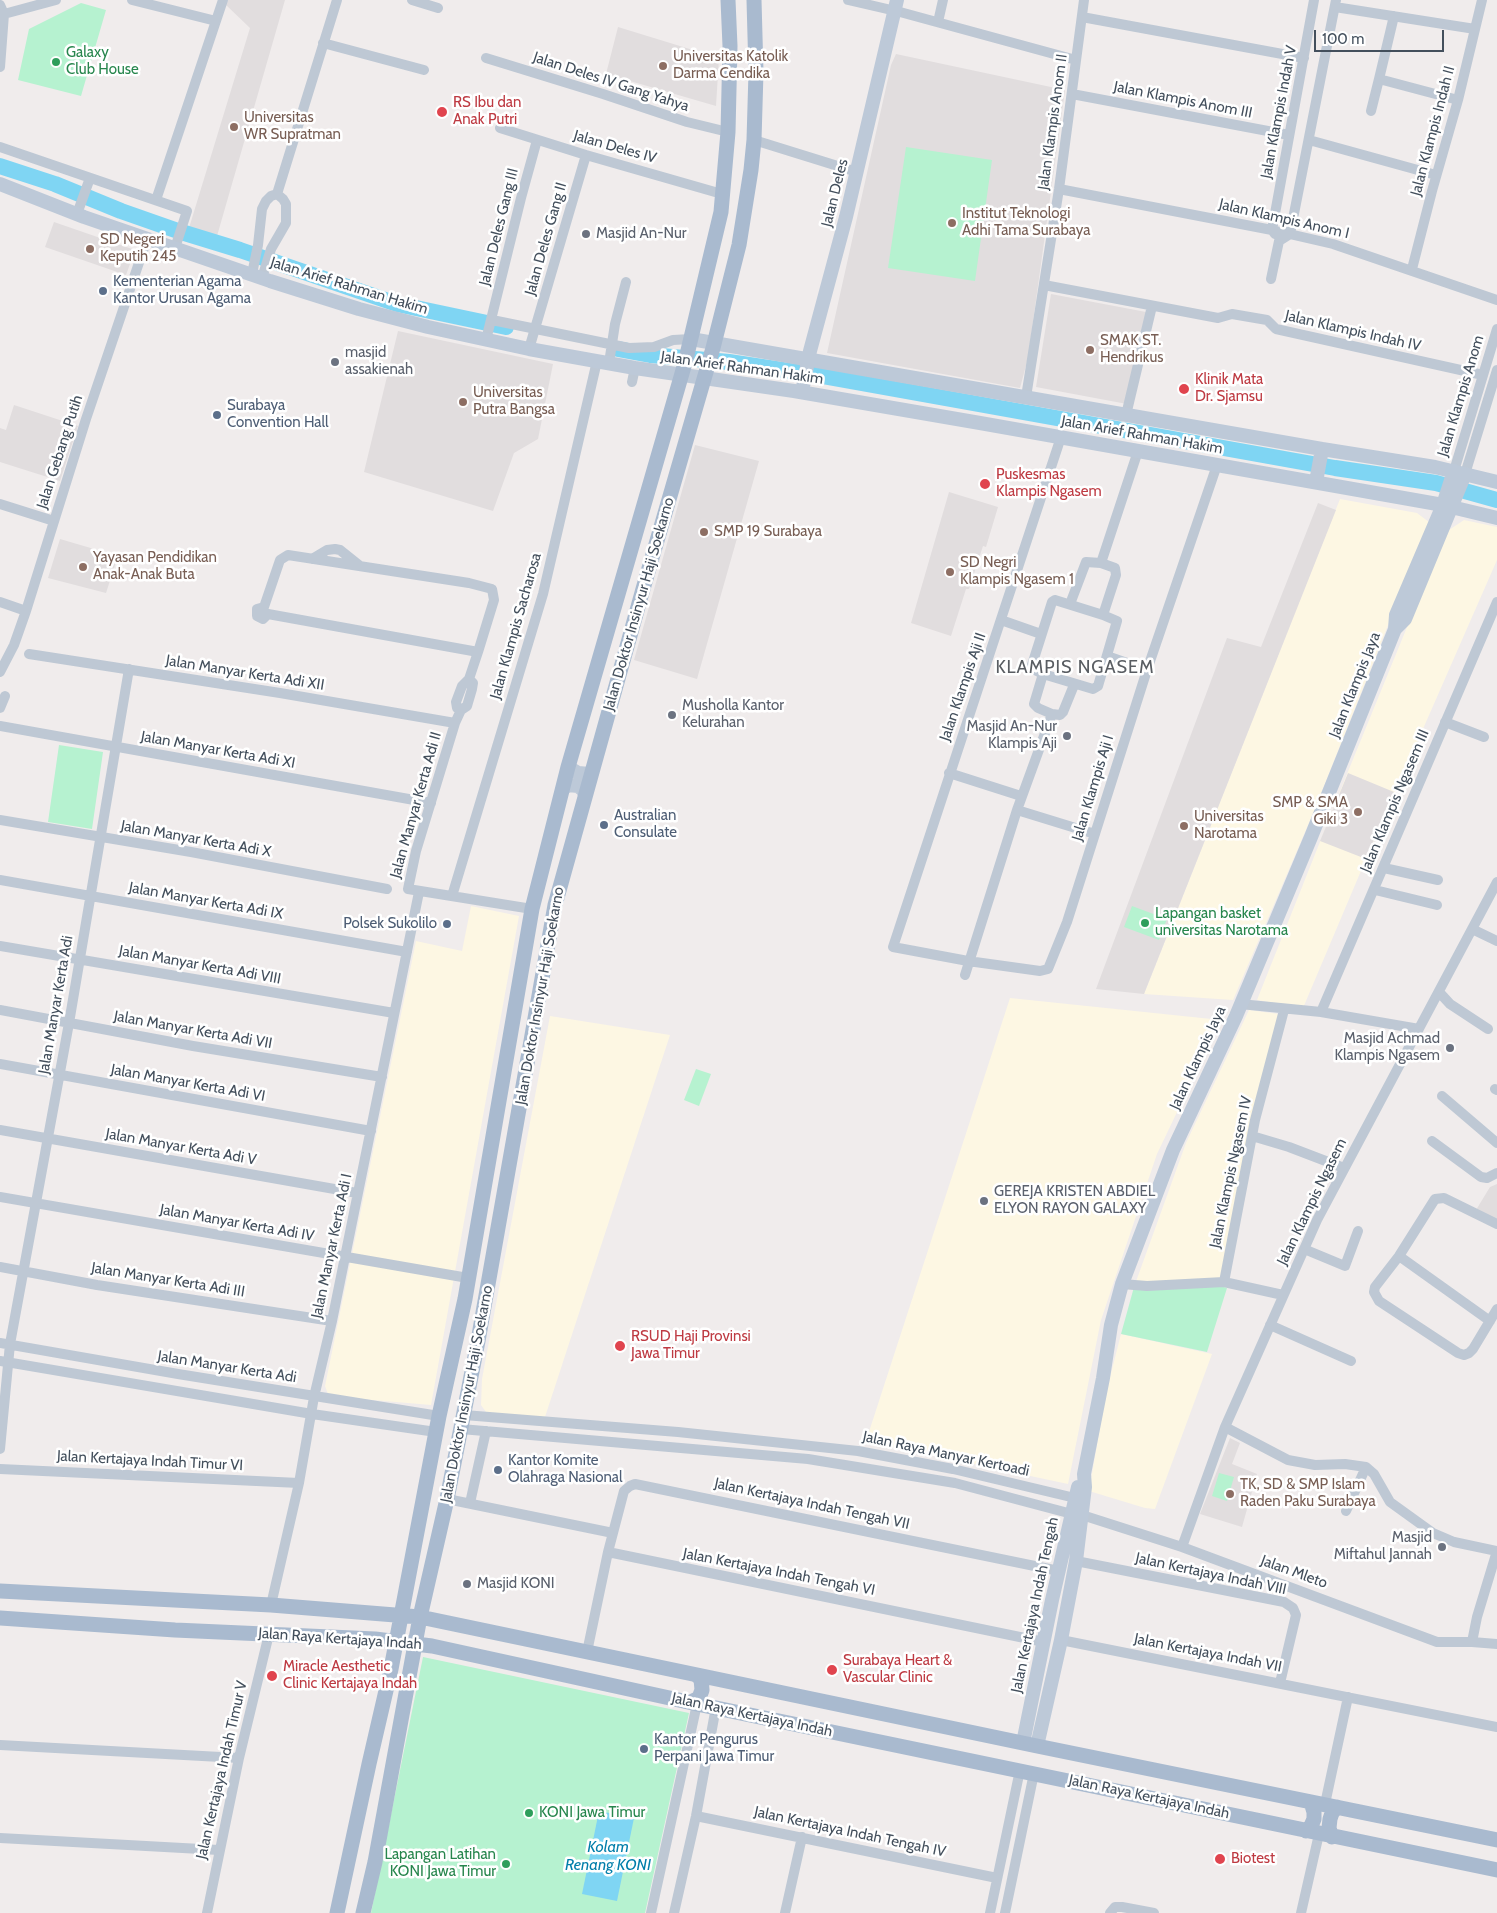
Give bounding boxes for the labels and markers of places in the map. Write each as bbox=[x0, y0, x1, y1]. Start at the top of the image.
place label: Galaxy Club House bbox=[66, 44, 139, 79]
place label: Universitas Katolik Darma Cendika bbox=[673, 48, 788, 83]
marker: Galaxy Club House bbox=[50, 56, 62, 68]
marker: Universitas Katolik Darma Cendika bbox=[657, 60, 669, 72]
place label: RS Ibu dan Anak Putri bbox=[453, 94, 521, 129]
marker: RS Ibu dan Anak Putri bbox=[435, 105, 449, 119]
place label: Universitas WR Supratman bbox=[244, 109, 341, 144]
marker: Universitas WR Supratman bbox=[228, 121, 240, 133]
place label: Institut Teknologi Adhi Tama Surabaya bbox=[962, 205, 1090, 240]
marker: Institut Teknologi Adhi Tama Surabaya bbox=[946, 217, 958, 229]
place label: Masjid An-Nur bbox=[596, 225, 687, 243]
marker: Masjid An-Nur bbox=[580, 228, 592, 240]
place label: SD Negeri Keputih 245 bbox=[100, 231, 176, 266]
marker: SD Negeri Keputih 245 bbox=[84, 243, 96, 255]
place label: Kementerian Agama Kantor Urusan Agama bbox=[113, 273, 251, 308]
marker: Kementerian Agama Kantor Urusan Agama bbox=[97, 285, 109, 297]
place label: SMAK ST. Hendrikus bbox=[1100, 332, 1163, 367]
place label: masjid assakienah bbox=[345, 344, 413, 379]
marker: SMAK ST. Hendrikus bbox=[1084, 344, 1096, 356]
marker: masjid assakienah bbox=[329, 356, 341, 368]
place label: Klinik Mata Dr. Sjamsu bbox=[1195, 371, 1263, 406]
marker: Klinik Mata Dr. Sjamsu bbox=[1177, 382, 1191, 396]
place label: Universitas Putra Bangsa bbox=[473, 384, 555, 419]
marker: Universitas Putra Bangsa bbox=[457, 396, 469, 408]
place label: Surabaya Convention Hall bbox=[227, 397, 329, 432]
marker: Surabaya Convention Hall bbox=[211, 409, 223, 421]
place label: Puskesmas Klampis Ngasem bbox=[996, 466, 1102, 501]
marker: Puskesmas Klampis Ngasem bbox=[978, 477, 992, 491]
place label: SMP 19 Surabaya bbox=[714, 523, 822, 541]
marker: SMP 19 Surabaya bbox=[698, 526, 710, 538]
place label: Yayasan Pendidikan Anak-Anak Buta bbox=[93, 549, 217, 584]
place label: SD Negri Klampis Ngasem 1 bbox=[960, 554, 1074, 589]
marker: Yayasan Pendidikan Anak-Anak Buta bbox=[77, 561, 89, 573]
marker: SD Negri Klampis Ngasem 1 bbox=[944, 566, 956, 578]
place label: Musholla Kantor Kelurahan bbox=[682, 697, 784, 732]
marker: Musholla Kantor Kelurahan bbox=[666, 709, 678, 721]
place label: Masjid An-Nur Klampis Aji bbox=[966, 718, 1057, 753]
marker: Masjid An-Nur Klampis Aji bbox=[1061, 730, 1073, 742]
place label: SMP & SMA Giki 3 bbox=[1272, 794, 1348, 829]
marker: SMP & SMA Giki 3 bbox=[1352, 806, 1364, 818]
place label: Australian Consulate bbox=[614, 807, 677, 842]
place label: Universitas Narotama bbox=[1194, 808, 1264, 843]
marker: Australian Consulate bbox=[598, 819, 610, 831]
marker: Universitas Narotama bbox=[1178, 820, 1190, 832]
place label: Lapangan basket universitas Narotama bbox=[1155, 905, 1288, 940]
place label: Polsek Sukolilo bbox=[343, 915, 437, 933]
marker: Lapangan basket universitas Narotama bbox=[1139, 917, 1151, 929]
marker: Polsek Sukolilo bbox=[441, 918, 453, 930]
place label: Masjid Achmad Klampis Ngasem bbox=[1334, 1030, 1440, 1065]
marker: Masjid Achmad Klampis Ngasem bbox=[1444, 1042, 1456, 1054]
place label: GEREJA KRISTEN ABDIEL ELYON RAYON GALAXY bbox=[994, 1183, 1155, 1218]
marker: GEREJA KRISTEN ABDIEL ELYON RAYON GALAXY bbox=[978, 1195, 990, 1207]
place label: RSUD Haji Provinsi Jawa Timur bbox=[631, 1328, 751, 1363]
marker: RSUD Haji Provinsi Jawa Timur bbox=[613, 1339, 627, 1353]
place label: Kantor Komite Olahraga Nasional bbox=[508, 1452, 623, 1487]
marker: Kantor Komite Olahraga Nasional bbox=[492, 1464, 504, 1476]
place label: TK, SD & SMP Islam Raden Paku Surabaya bbox=[1240, 1476, 1376, 1511]
marker: TK, SD & SMP Islam Raden Paku Surabaya bbox=[1224, 1488, 1236, 1500]
place label: Masjid Miftahul Jannah bbox=[1334, 1529, 1432, 1564]
marker: Masjid Miftahul Jannah bbox=[1436, 1541, 1448, 1553]
place label: Masjid KONI bbox=[477, 1575, 555, 1593]
marker: Masjid KONI bbox=[461, 1578, 473, 1590]
place label: Surabaya Heart & Vascular Clinic bbox=[843, 1652, 952, 1687]
place label: Miracle Aesthetic Clinic Kertajaya Indah bbox=[283, 1658, 417, 1693]
marker: Surabaya Heart & Vascular Clinic bbox=[825, 1663, 839, 1677]
marker: Miracle Aesthetic Clinic Kertajaya Indah bbox=[265, 1669, 279, 1683]
place label: Kantor Pengurus Perpani Jawa Timur bbox=[654, 1731, 774, 1766]
marker: Kantor Pengurus Perpani Jawa Timur bbox=[638, 1743, 650, 1755]
place label: KONI Jawa Timur bbox=[539, 1804, 645, 1822]
marker: KONI Jawa Timur bbox=[523, 1807, 535, 1819]
place label: Lapangan Latihan KONI Jawa Timur bbox=[384, 1846, 496, 1881]
place label: Biotest bbox=[1231, 1850, 1275, 1868]
marker: Biotest bbox=[1213, 1852, 1227, 1866]
marker: Lapangan Latihan KONI Jawa Timur bbox=[500, 1858, 512, 1870]

